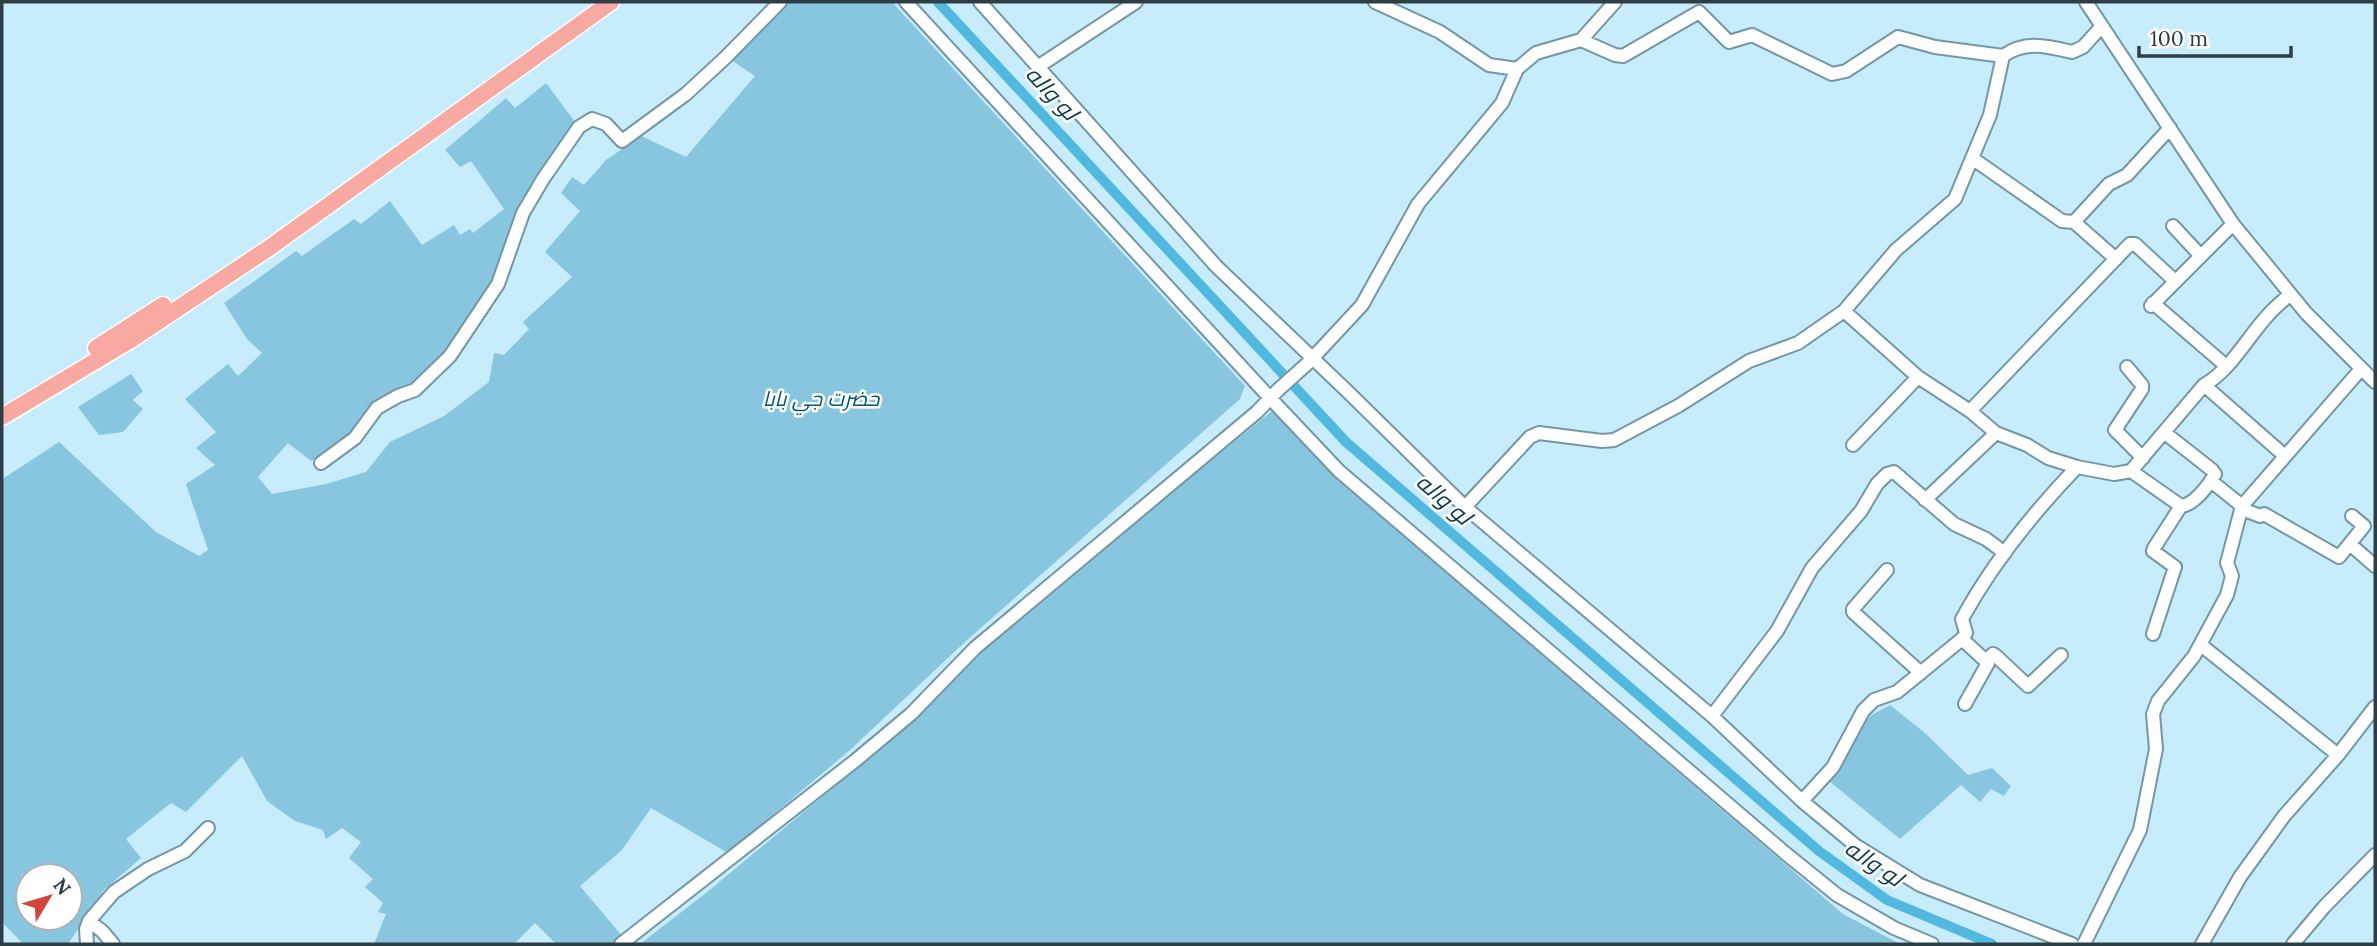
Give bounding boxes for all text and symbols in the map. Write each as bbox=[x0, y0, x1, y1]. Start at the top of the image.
scale bar bbox=[2139, 14, 2291, 58]
text: 100 m bbox=[2150, 25, 2208, 52]
water label: لو واله bbox=[1020, 59, 1087, 128]
park label: حضرت جي بابا bbox=[763, 385, 881, 416]
water label: لو واله bbox=[1411, 467, 1480, 532]
water label: لو واله bbox=[1840, 833, 1911, 894]
north arrow bbox=[14, 862, 84, 932]
text: N bbox=[48, 873, 77, 900]

